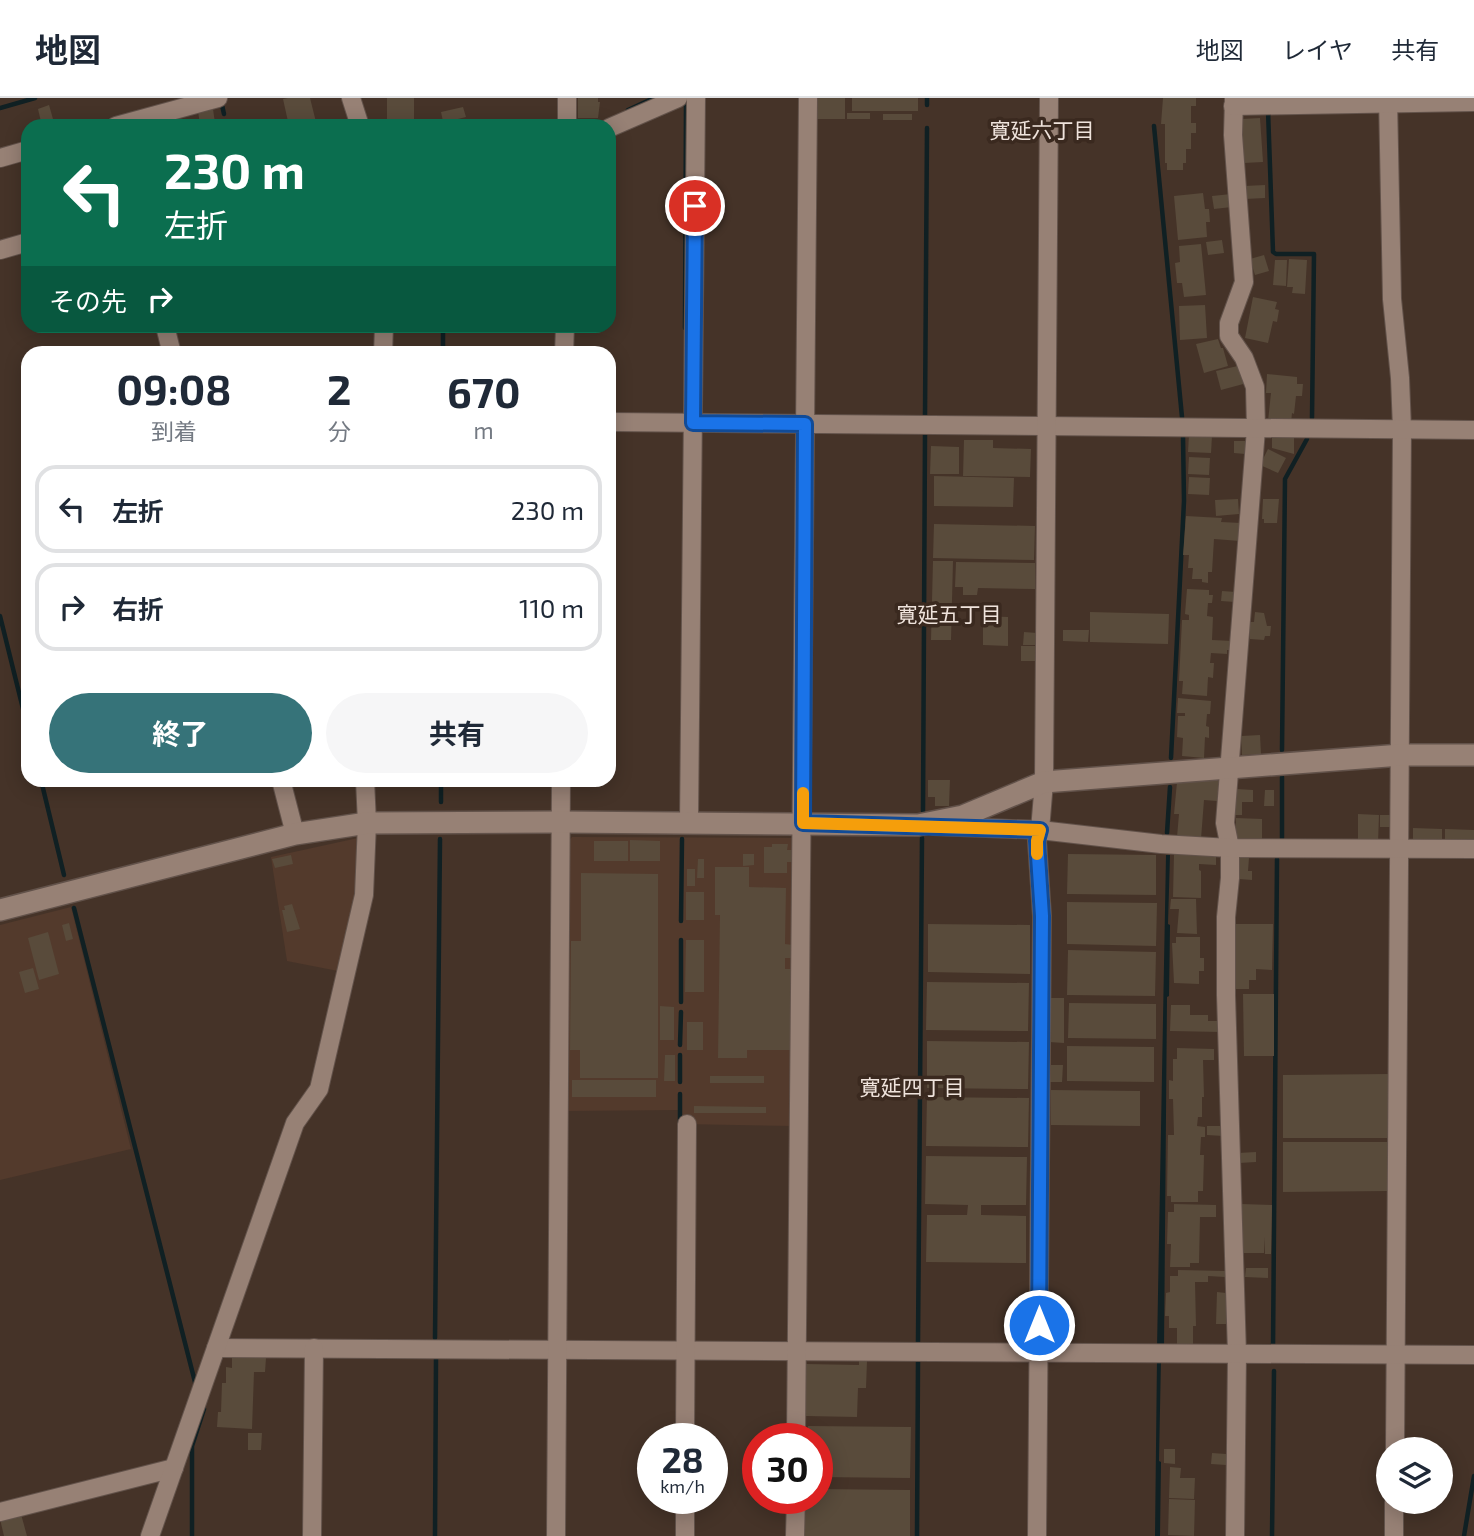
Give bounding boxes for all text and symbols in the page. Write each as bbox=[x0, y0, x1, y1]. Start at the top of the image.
text: 地図 bbox=[35, 29, 101, 69]
text: 地図 bbox=[1196, 35, 1244, 64]
text: レイヤ bbox=[1282, 35, 1353, 64]
text: 共有 bbox=[1391, 35, 1439, 64]
district label: 寛延六丁目 bbox=[990, 117, 1095, 142]
text: 230 m bbox=[164, 140, 305, 199]
icon: left bbox=[49, 147, 140, 238]
pin bbox=[665, 176, 725, 236]
icon: arrive bbox=[676, 187, 714, 225]
text: 左折 bbox=[164, 205, 228, 243]
icon: right bbox=[141, 280, 179, 318]
text: その先 bbox=[49, 285, 127, 316]
text: 09:08 bbox=[117, 363, 231, 413]
text: 2 bbox=[327, 363, 351, 413]
text: 670 bbox=[447, 366, 520, 416]
text: m bbox=[474, 416, 494, 444]
text: 到着 bbox=[151, 417, 197, 445]
text: 分 bbox=[328, 417, 351, 445]
icon: left bbox=[53, 490, 91, 528]
text: 230 m bbox=[511, 494, 584, 525]
text: 左折 bbox=[112, 495, 164, 526]
icon: right bbox=[53, 588, 91, 626]
text: 110 m bbox=[519, 592, 584, 623]
text: 右折 bbox=[112, 593, 164, 624]
district label: 寛延五丁目 bbox=[897, 601, 1002, 626]
button: 終了 bbox=[49, 693, 312, 773]
button: 共有 bbox=[326, 693, 588, 773]
district label: 寛延四丁目 bbox=[860, 1074, 965, 1099]
position arrow bbox=[1002, 1288, 1076, 1362]
speed limit sign: 30 bbox=[742, 1423, 833, 1514]
map controls bbox=[1376, 1437, 1453, 1514]
button: layers bbox=[1376, 1437, 1453, 1514]
text: 28 bbox=[661, 1438, 704, 1480]
text: km/h bbox=[660, 1475, 705, 1497]

